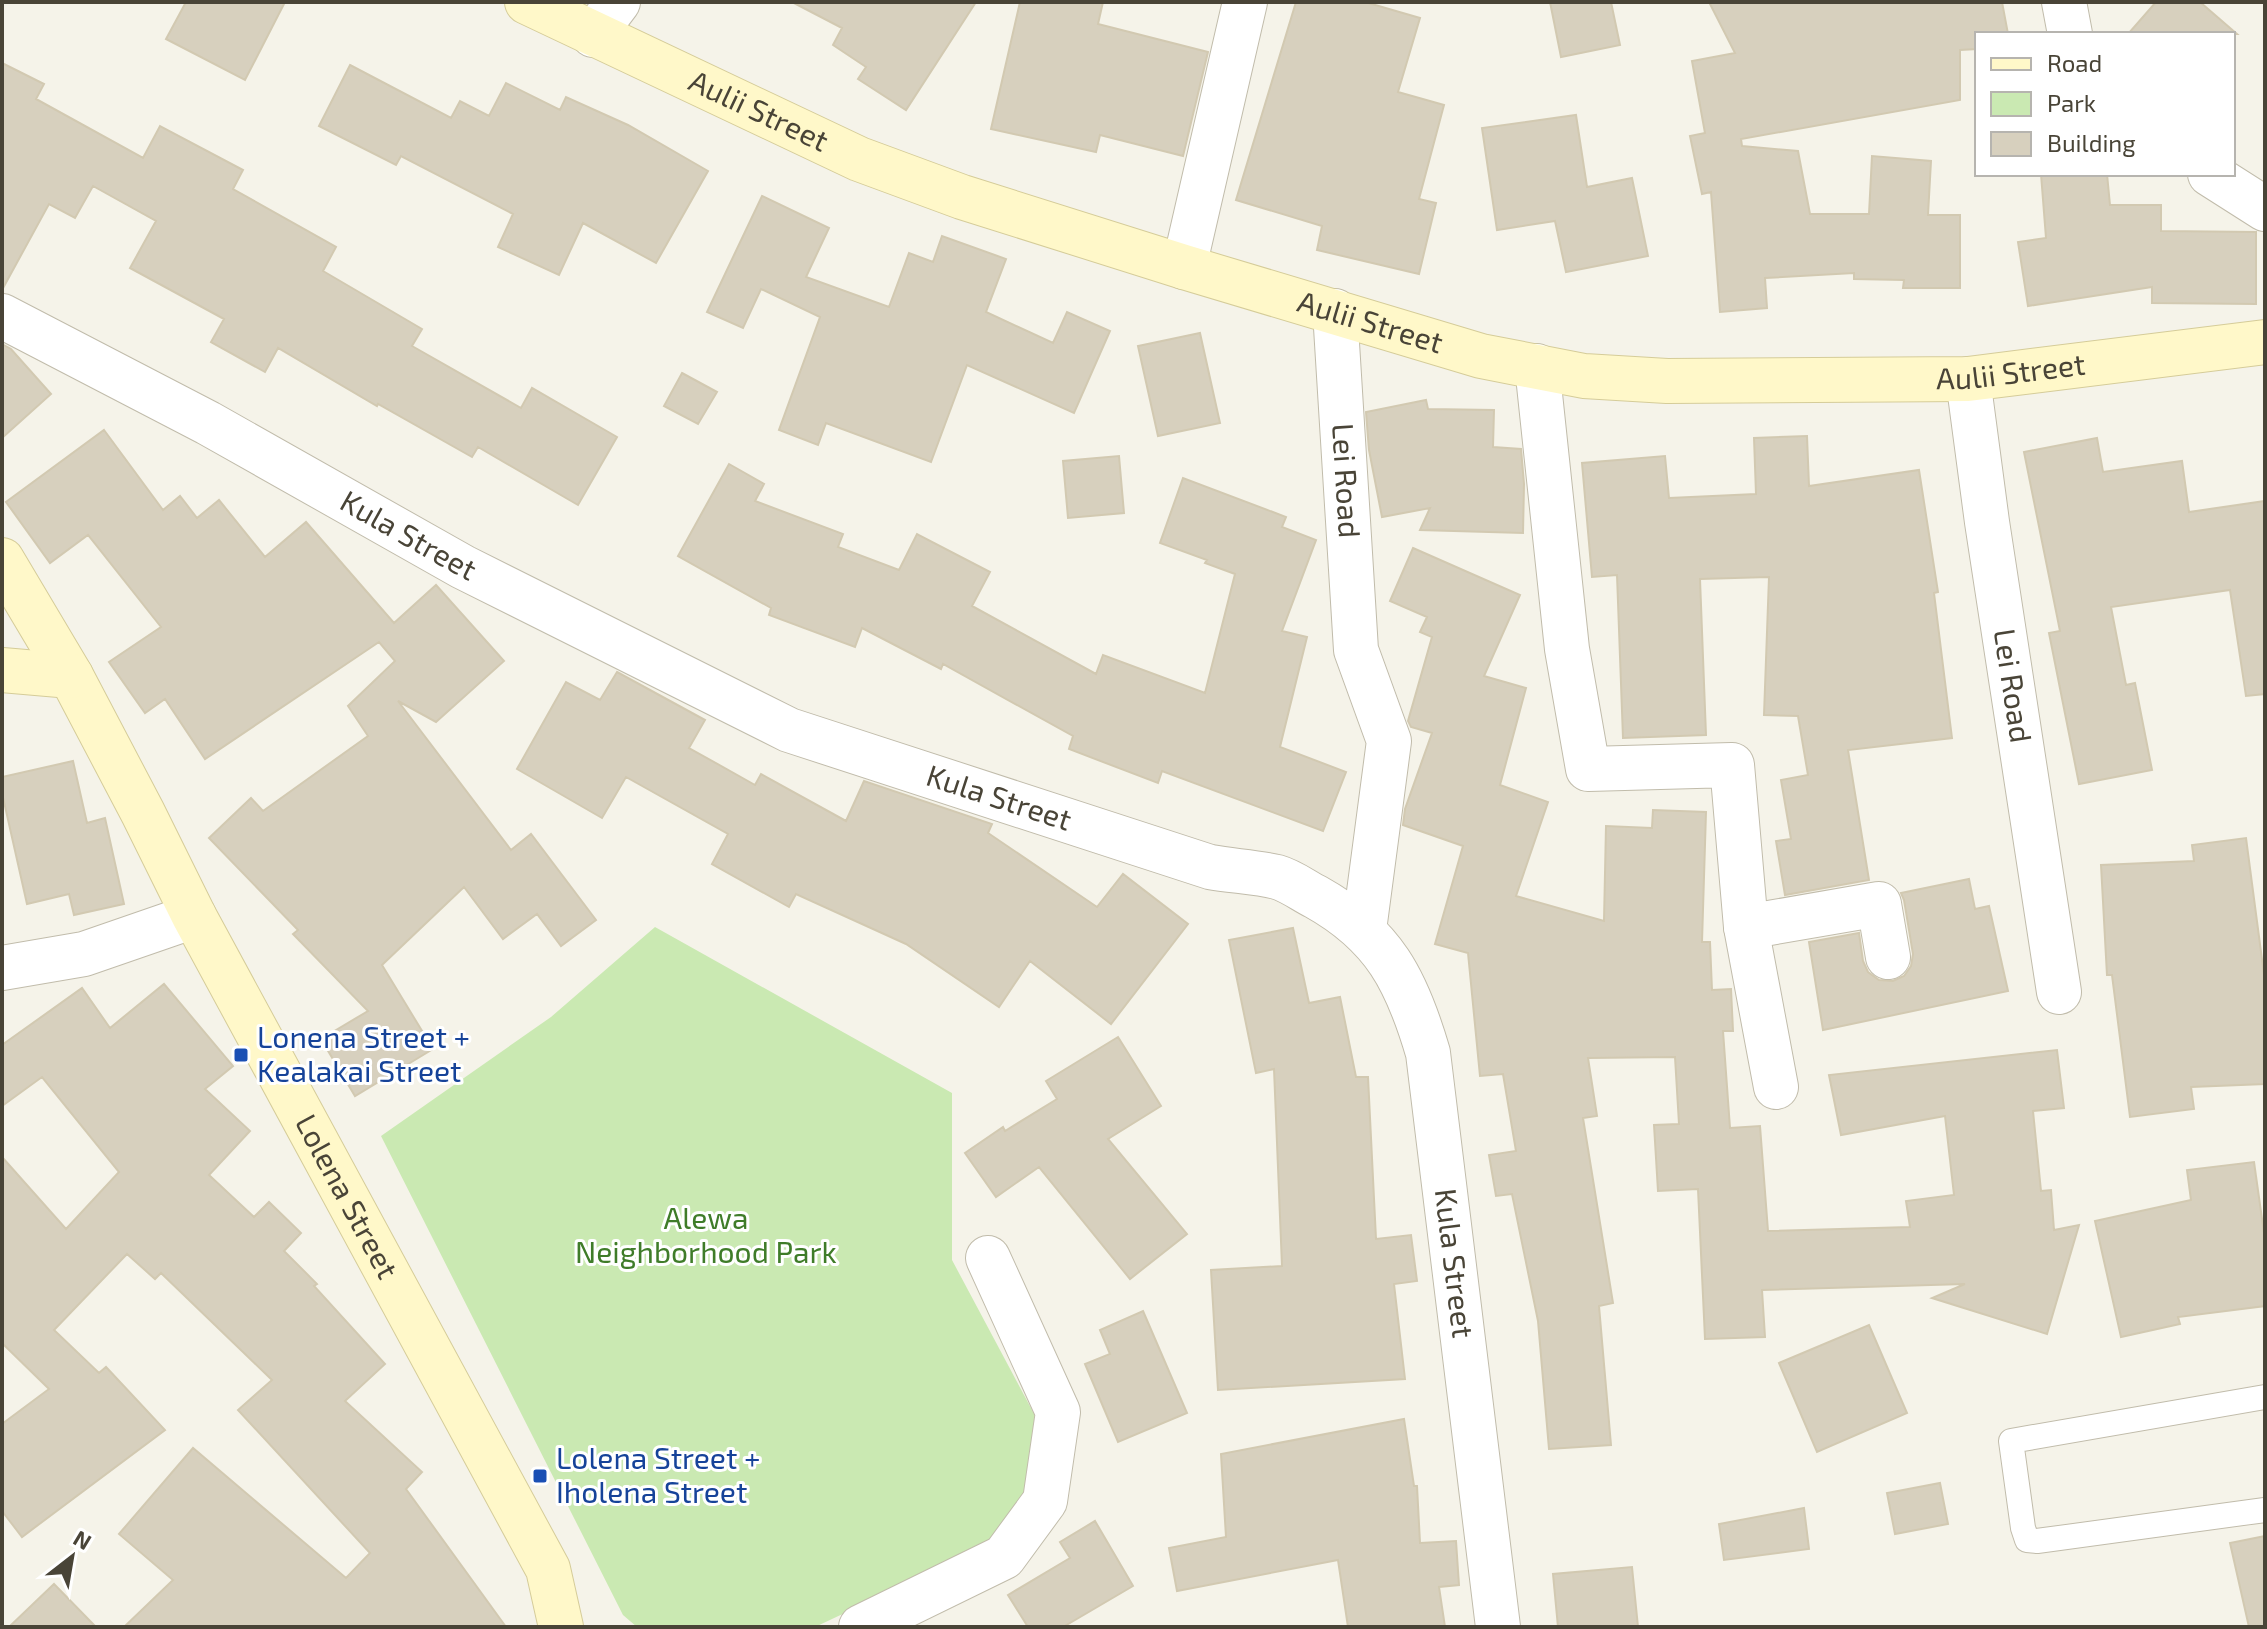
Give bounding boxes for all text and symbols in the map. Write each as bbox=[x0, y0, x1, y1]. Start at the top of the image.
legend bbox=[1975, 32, 2235, 176]
text: Road bbox=[2047, 48, 2102, 77]
street label: Aulii Street bbox=[684, 61, 835, 158]
text: Park bbox=[2047, 88, 2096, 117]
text: Building bbox=[2047, 128, 2136, 157]
street label: Aulii Street bbox=[1294, 282, 1447, 360]
street label: Aulii Street bbox=[1936, 345, 2087, 395]
street label: Lei Road bbox=[1326, 422, 1369, 539]
street label: Kula Street bbox=[335, 482, 483, 587]
street label: Lei Road bbox=[1988, 626, 2041, 745]
street label: Kula Street bbox=[922, 756, 1076, 837]
place label: Lonena Street + Kealakai Street bbox=[257, 1018, 470, 1088]
marker: Lonena Street + Kealakai Street bbox=[232, 1046, 250, 1064]
street label: Lolena Street bbox=[289, 1107, 407, 1284]
street label: Kula Street bbox=[1429, 1186, 1483, 1340]
park label: Alewa Neighborhood Park bbox=[575, 1199, 837, 1269]
place label: Lolena Street + Iholena Street bbox=[556, 1439, 761, 1509]
marker: Lolena Street + Iholena Street bbox=[531, 1467, 549, 1485]
north arrow bbox=[32, 1517, 112, 1597]
text: N bbox=[69, 1524, 96, 1554]

